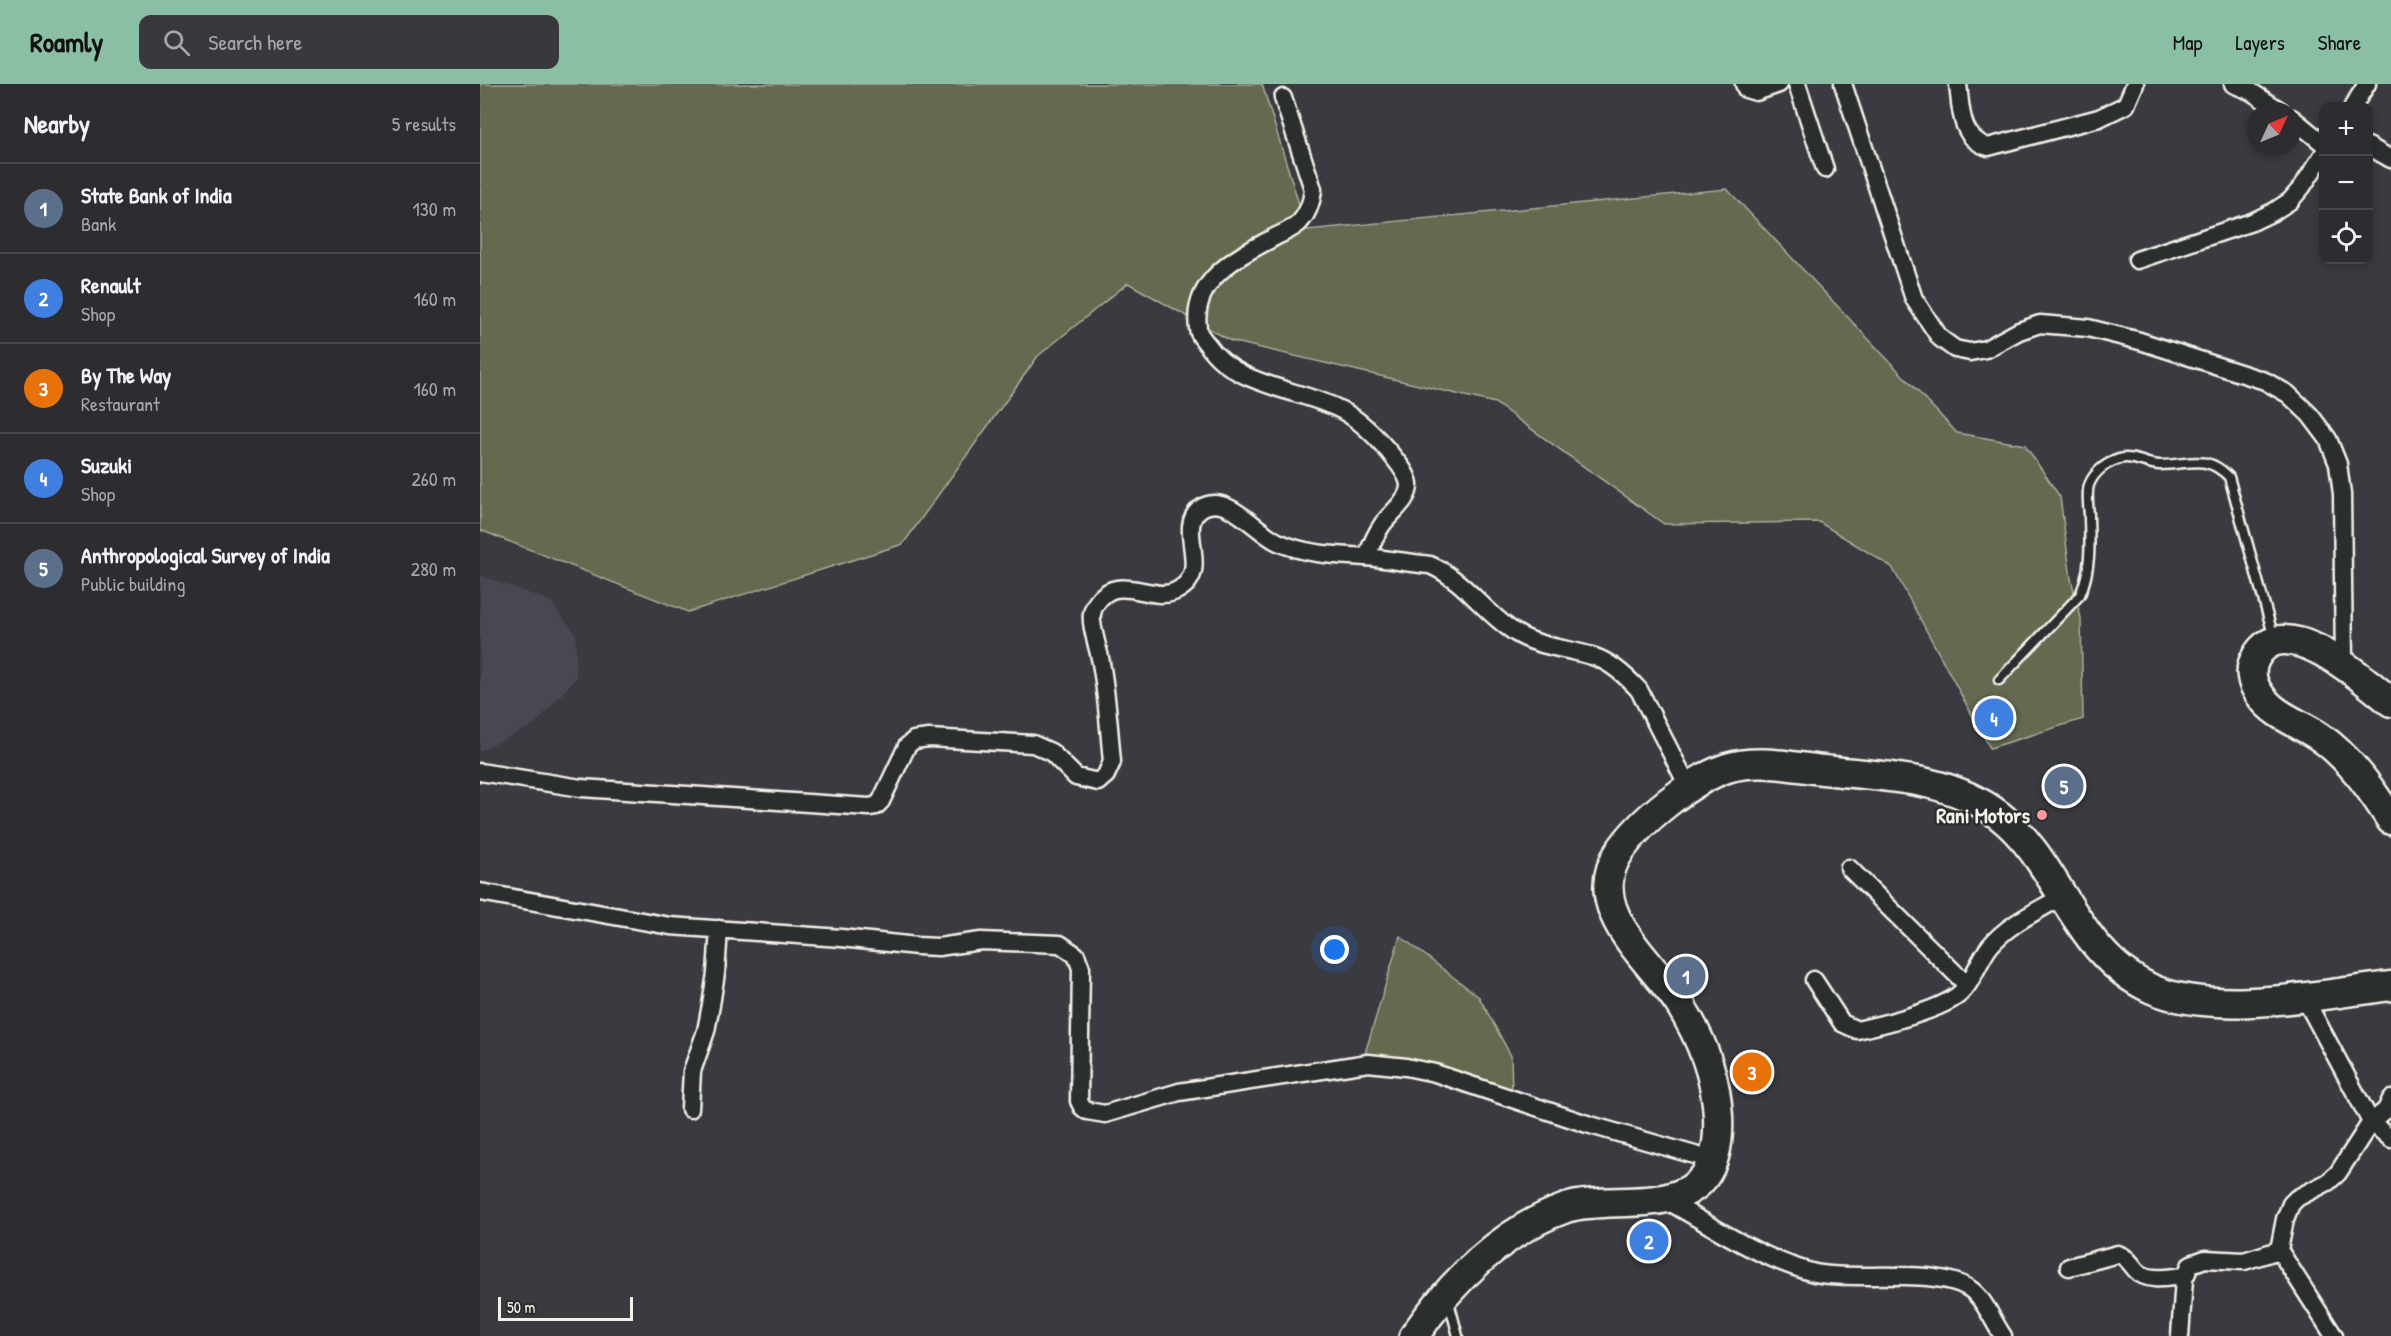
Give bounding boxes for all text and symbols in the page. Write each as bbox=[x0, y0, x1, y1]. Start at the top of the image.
search box bbox=[139, 15, 559, 69]
text: Roamly bbox=[30, 23, 103, 61]
icon: search bbox=[160, 26, 193, 59]
text: Search here bbox=[208, 27, 302, 57]
text: Map bbox=[2173, 28, 2202, 57]
text: Layers bbox=[2235, 28, 2285, 57]
text: Share bbox=[2318, 28, 2361, 57]
north arrow bbox=[2247, 102, 2301, 156]
map controls bbox=[2319, 102, 2373, 264]
button: + bbox=[2319, 102, 2373, 156]
text: Nearby bbox=[24, 106, 90, 141]
text: 5 results bbox=[392, 110, 456, 137]
button: − bbox=[2319, 156, 2373, 210]
text: State Bank of India bbox=[81, 180, 232, 210]
text: 1 bbox=[40, 195, 47, 222]
text: 130 m bbox=[413, 195, 456, 222]
text: Bank bbox=[81, 210, 116, 237]
button: locate bbox=[2319, 210, 2373, 264]
text: Renault bbox=[81, 270, 141, 300]
text: 2 bbox=[39, 285, 48, 312]
text: 160 m bbox=[414, 285, 456, 312]
text: Shop bbox=[81, 300, 115, 327]
text: By The Way bbox=[81, 360, 171, 390]
text: 3 bbox=[39, 375, 48, 402]
text: 160 m bbox=[414, 375, 456, 402]
text: Restaurant bbox=[81, 390, 160, 417]
text: Suzuki bbox=[81, 450, 132, 480]
text: 4 bbox=[40, 465, 47, 492]
text: 260 m bbox=[412, 465, 456, 492]
text: Shop bbox=[81, 480, 115, 507]
text: Anthropological Survey of India bbox=[81, 540, 330, 570]
text: 5 bbox=[39, 555, 48, 582]
text: 280 m bbox=[411, 555, 456, 582]
text: Public building bbox=[81, 570, 185, 597]
pin: 4 bbox=[1974, 696, 2014, 740]
pin: 5 bbox=[2044, 764, 2084, 808]
place label: Rani Motors bbox=[1936, 800, 2031, 830]
marker: Rani Motors bbox=[2035, 808, 2049, 822]
your location bbox=[1320, 935, 1349, 964]
pin: 1 bbox=[1666, 954, 1706, 998]
pin: 3 bbox=[1732, 1050, 1772, 1094]
pin: 2 bbox=[1630, 1218, 1668, 1264]
scale bar bbox=[498, 1294, 633, 1322]
text: 50 m bbox=[507, 1296, 536, 1318]

